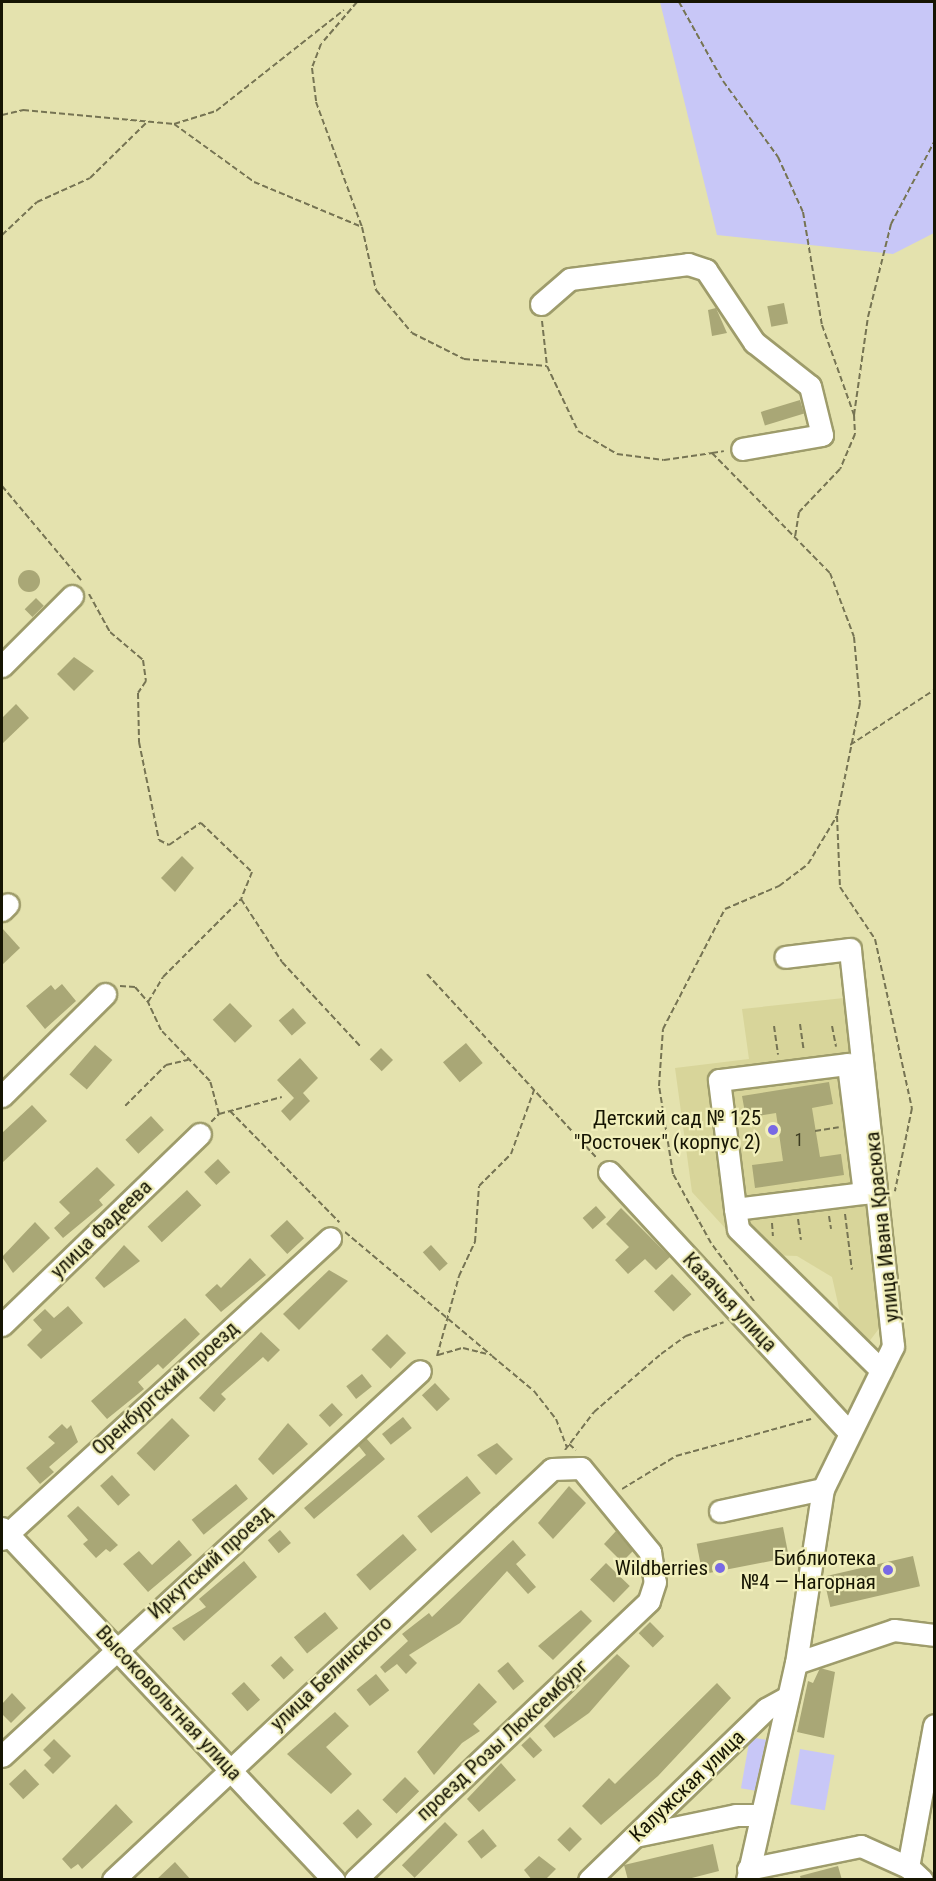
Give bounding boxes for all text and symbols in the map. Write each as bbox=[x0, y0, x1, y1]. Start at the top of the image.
place label: Детский сад № 125 "Росточек" (корпус 2) bbox=[574, 1105, 761, 1155]
marker: Детский сад № 125 "Росточек" (корпус 2) bbox=[766, 1123, 780, 1137]
house number: 1 bbox=[795, 1129, 803, 1151]
street label: улица Ивана Красюка bbox=[859, 1130, 905, 1324]
street label: улица Фадеева bbox=[45, 1174, 157, 1284]
street label: Казачья улица bbox=[677, 1247, 783, 1357]
street label: Оренбургский проезд bbox=[87, 1316, 243, 1460]
street label: Иркутский проезд bbox=[143, 1500, 277, 1624]
place label: Библиотека №4 — Нагорная bbox=[741, 1545, 876, 1595]
place label: Wildberries bbox=[615, 1555, 708, 1581]
marker: Wildberries bbox=[713, 1561, 727, 1575]
marker: Библиотека №4 — Нагорная bbox=[881, 1563, 895, 1577]
street label: улица Белинского bbox=[265, 1610, 397, 1736]
street label: Высоковольтная улица bbox=[91, 1620, 247, 1786]
street label: проезд Розы Люксембург bbox=[411, 1654, 593, 1826]
street label: Калужская улица bbox=[624, 1725, 750, 1847]

